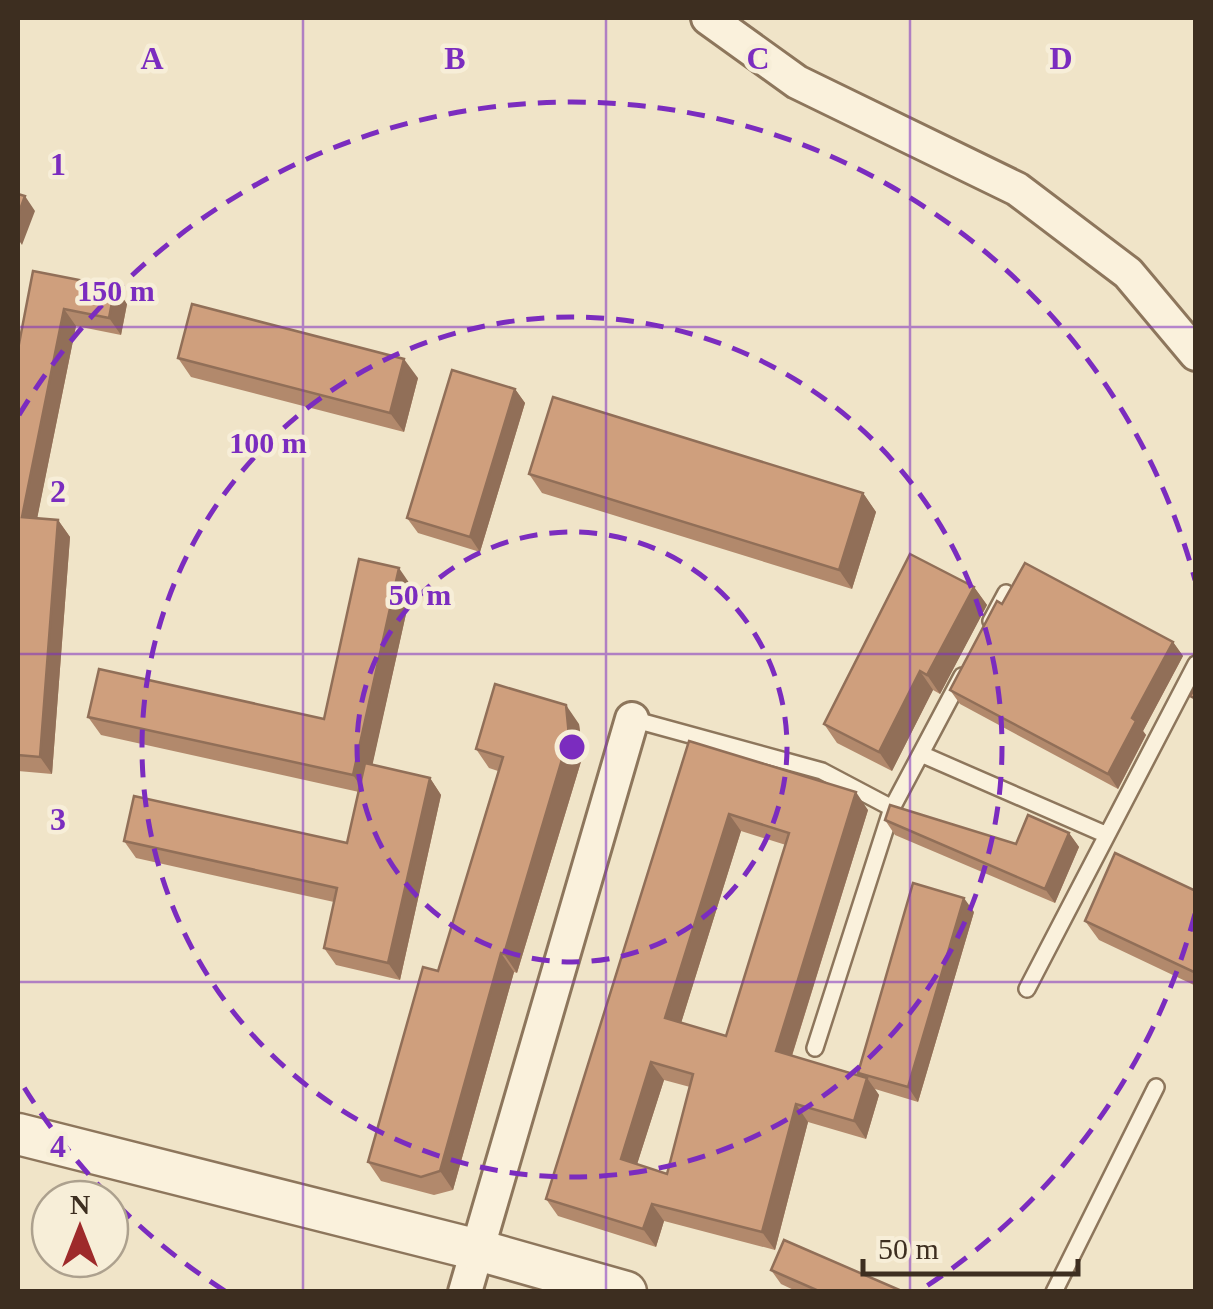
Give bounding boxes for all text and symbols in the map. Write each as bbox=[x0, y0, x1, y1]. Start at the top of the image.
text: A bbox=[140, 40, 164, 76]
text: B bbox=[444, 40, 466, 76]
text: C bbox=[746, 40, 770, 76]
text: D bbox=[1049, 40, 1073, 76]
text: 1 bbox=[50, 146, 66, 182]
text: 150 m bbox=[77, 274, 155, 307]
text: 100 m bbox=[229, 426, 307, 459]
text: 2 bbox=[50, 473, 66, 509]
text: 50 m bbox=[389, 578, 451, 611]
centre of rings bbox=[554, 729, 590, 765]
text: 3 bbox=[50, 801, 66, 837]
text: 4 bbox=[50, 1128, 66, 1164]
north arrow bbox=[30, 1179, 130, 1279]
text: N bbox=[70, 1189, 90, 1220]
scale bar bbox=[863, 1214, 1078, 1276]
text: 50 m bbox=[878, 1232, 939, 1265]

